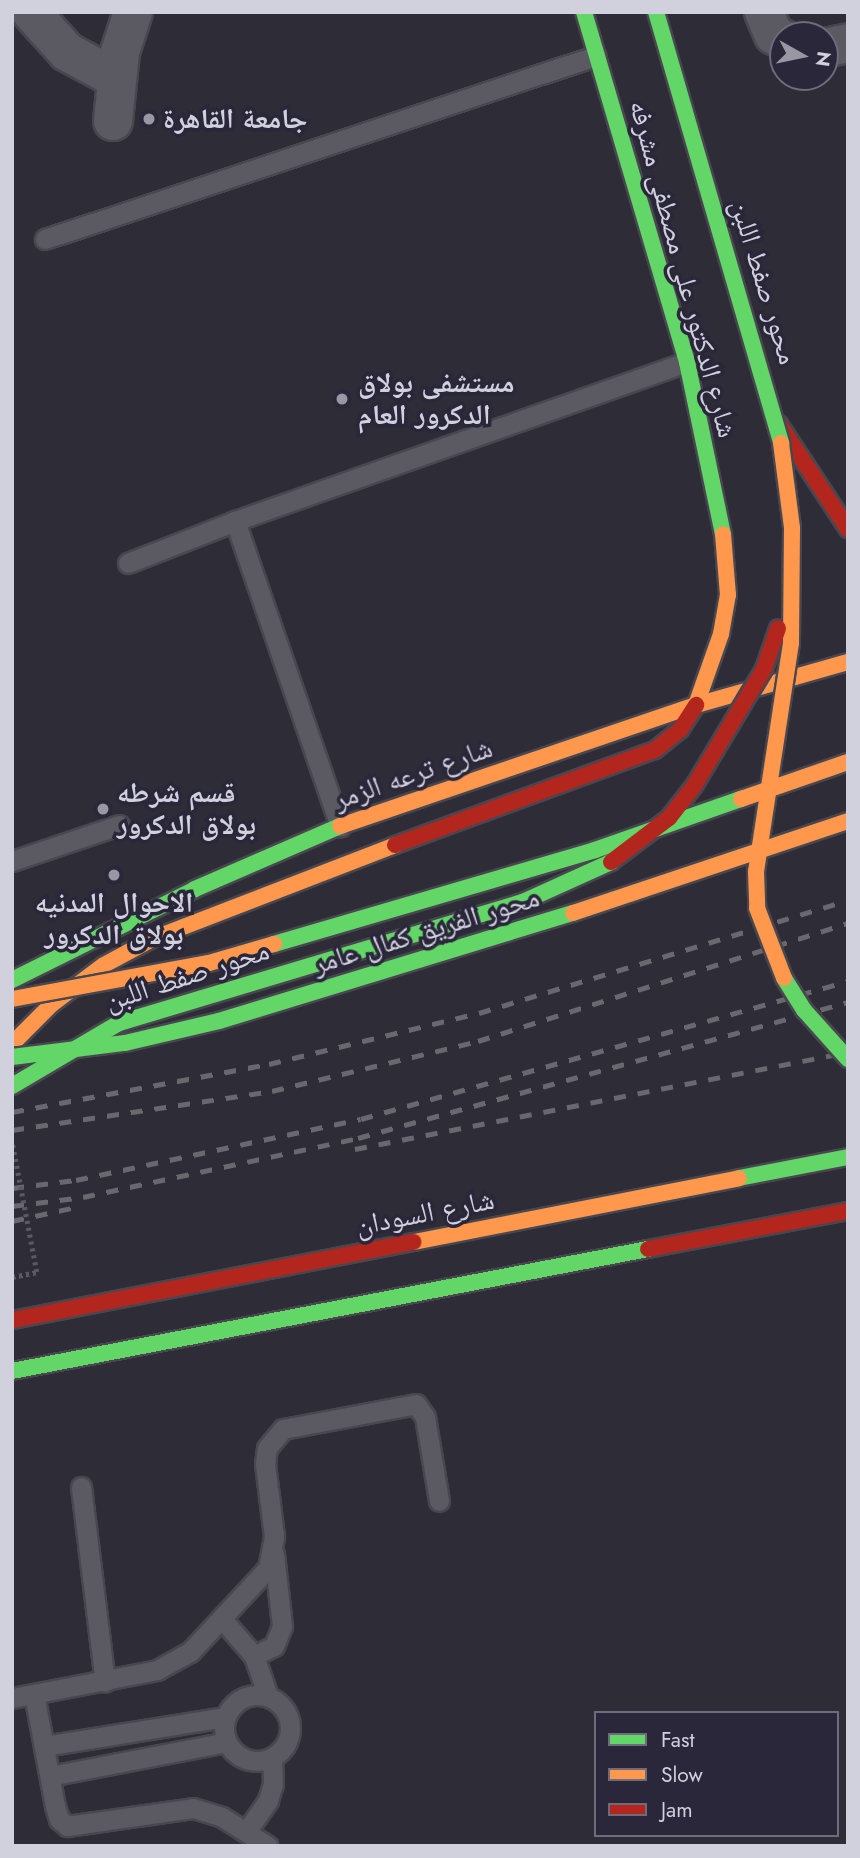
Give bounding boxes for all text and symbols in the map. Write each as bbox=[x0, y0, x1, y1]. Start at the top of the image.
north arrow bbox=[769, 21, 839, 91]
text: N bbox=[809, 49, 838, 69]
street label: شارع الدكتور على مصطفى مشرفه bbox=[622, 97, 744, 441]
place label: جامعة القاهرة bbox=[163, 102, 308, 136]
marker: جامعة القاهرة bbox=[141, 111, 157, 127]
street label: محور صفط اللبن bbox=[723, 195, 805, 369]
place label: مستشفى بولاق الدكرور العام bbox=[358, 366, 515, 432]
marker: مستشفى بولاق الدكرور العام bbox=[332, 389, 352, 409]
street label: شارع ترعه الزمر bbox=[329, 731, 497, 817]
place label: قسم شرطه بولاق الدكرور bbox=[117, 776, 256, 842]
marker: قسم شرطه بولاق الدكرور bbox=[95, 801, 111, 817]
marker: الاحوال المدنيه بولاق الدكرور bbox=[106, 867, 122, 883]
street label: محور الفريق كمال عامر bbox=[309, 881, 543, 981]
place label: الاحوال المدنيه بولاق الدكرور bbox=[35, 886, 193, 952]
street label: محور صفط اللبن bbox=[101, 934, 273, 1018]
street label: شارع السودان bbox=[353, 1183, 497, 1243]
legend bbox=[594, 1711, 839, 1837]
text: Fast bbox=[661, 1725, 694, 1755]
text: Slow bbox=[661, 1760, 703, 1790]
text: Jam bbox=[661, 1795, 693, 1825]

